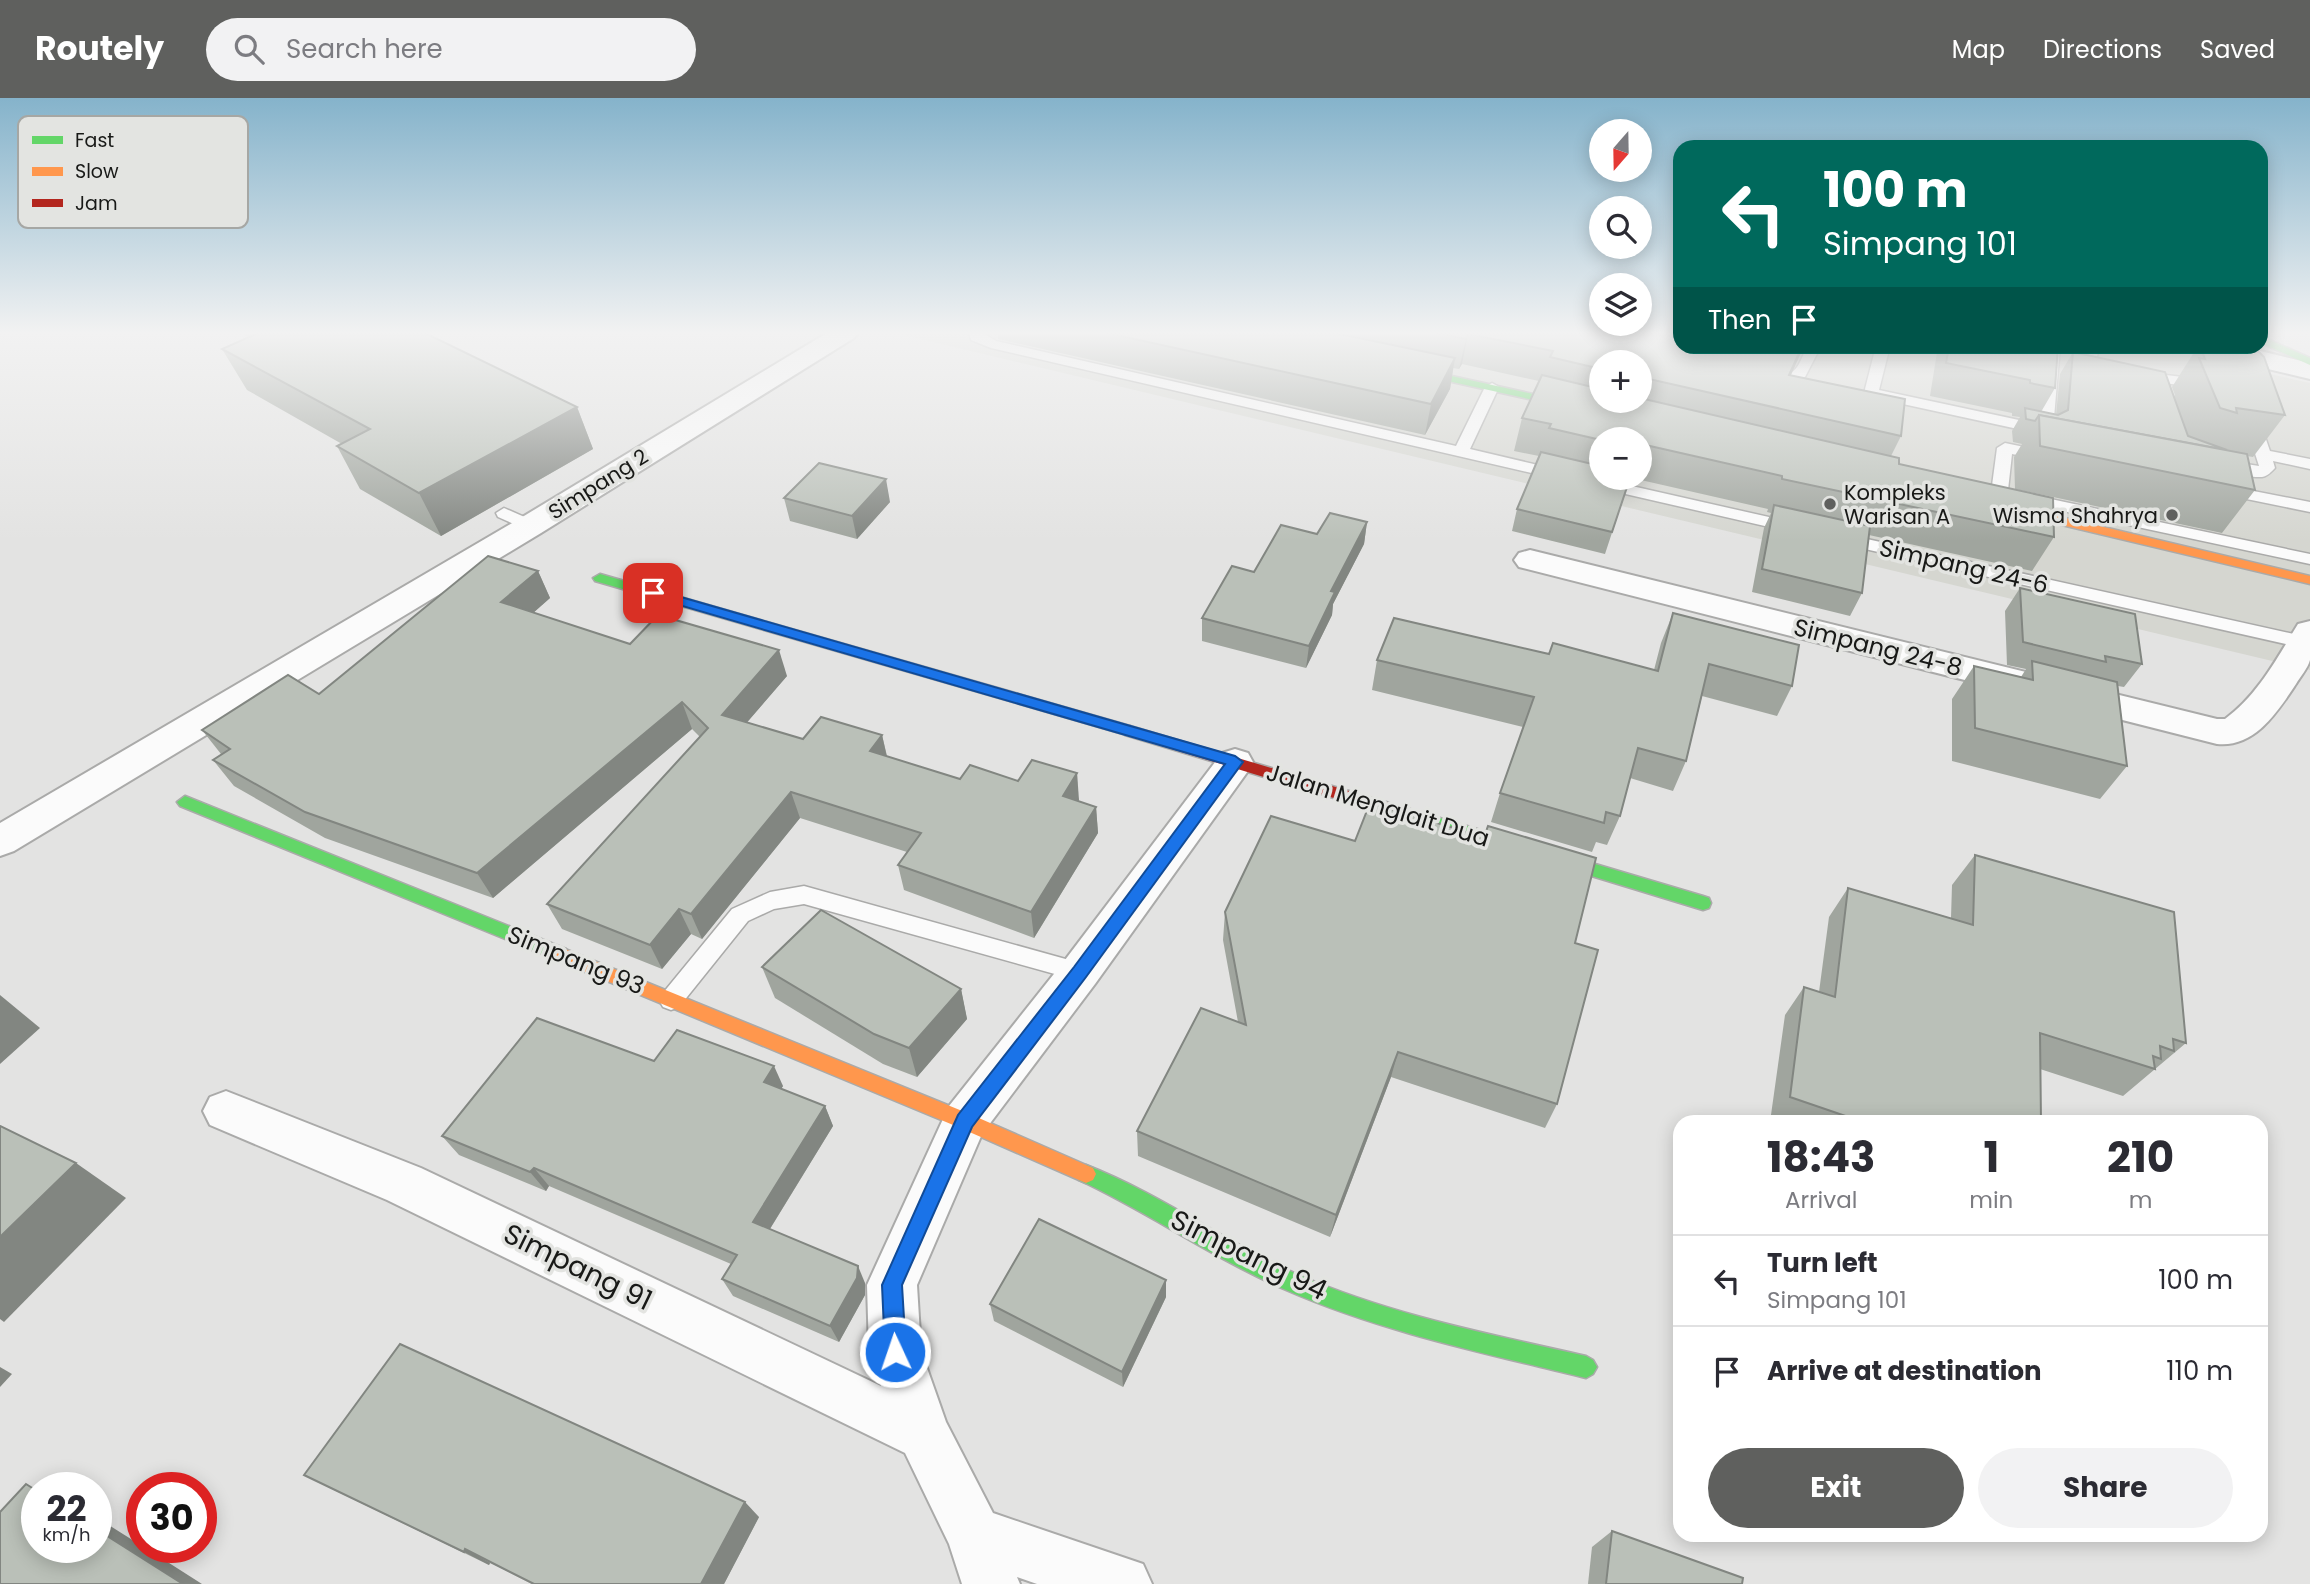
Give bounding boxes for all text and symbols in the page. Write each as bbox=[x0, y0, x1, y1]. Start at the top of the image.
search box bbox=[206, 18, 696, 81]
text: Routely bbox=[35, 25, 164, 72]
icon: search bbox=[230, 30, 268, 68]
text: Search here bbox=[286, 31, 443, 67]
text: Map bbox=[1952, 33, 2005, 66]
text: Directions bbox=[2043, 33, 2162, 66]
text: Saved bbox=[2200, 33, 2275, 66]
legend bbox=[18, 116, 248, 228]
north arrow bbox=[1589, 119, 1652, 182]
map controls bbox=[1589, 119, 1652, 490]
text: Fast bbox=[75, 127, 114, 154]
text: 100 m bbox=[1823, 156, 1968, 224]
text: Slow bbox=[75, 158, 119, 185]
icon: left bbox=[1708, 168, 1799, 259]
text: Jam bbox=[75, 190, 117, 217]
button: search bbox=[1589, 196, 1652, 259]
text: Simpang 101 bbox=[1823, 221, 2017, 266]
button: layers bbox=[1589, 273, 1652, 336]
icon: arrive bbox=[1785, 301, 1823, 339]
text: Then bbox=[1708, 302, 1771, 338]
button: + bbox=[1589, 350, 1652, 413]
button: − bbox=[1589, 427, 1652, 490]
street label: Simpang 2 bbox=[542, 442, 654, 526]
place label: Kompleks Warisan A bbox=[1844, 478, 1950, 531]
marker: Kompleks Warisan A bbox=[1822, 496, 1838, 512]
place label: Wisma Shahrya bbox=[1993, 501, 2158, 530]
marker: Wisma Shahrya bbox=[2164, 507, 2180, 523]
street label: Simpang 24-6 bbox=[1876, 531, 2052, 601]
pin bbox=[623, 563, 683, 623]
icon: arrive bbox=[634, 574, 672, 612]
street label: Simpang 24-8 bbox=[1790, 610, 1966, 684]
street label: Jalan Menglait Dua bbox=[1262, 755, 1494, 855]
street label: Simpang 93 bbox=[503, 918, 649, 1002]
text: 18:43 bbox=[1767, 1128, 1876, 1187]
text: 1 bbox=[1983, 1128, 1999, 1187]
text: 210 bbox=[2107, 1128, 2174, 1187]
text: Arrival bbox=[1785, 1184, 1857, 1216]
text: min bbox=[1969, 1184, 2013, 1216]
text: m bbox=[2129, 1184, 2153, 1216]
street label: Simpang 94 bbox=[1164, 1200, 1334, 1310]
street label: Simpang 91 bbox=[497, 1214, 659, 1320]
text: Turn left bbox=[1767, 1245, 1878, 1281]
icon: left bbox=[1708, 1262, 1746, 1300]
text: 100 m bbox=[2158, 1262, 2233, 1298]
text: Simpang 101 bbox=[1767, 1284, 1907, 1316]
position arrow bbox=[858, 1315, 932, 1389]
icon: arrive bbox=[1708, 1353, 1746, 1391]
text: Arrive at destination bbox=[1767, 1353, 2042, 1389]
text: 110 m bbox=[2166, 1353, 2233, 1389]
button: Exit bbox=[1708, 1448, 1964, 1528]
button: Share bbox=[1978, 1448, 2233, 1528]
speed limit sign: 30 bbox=[126, 1472, 217, 1563]
text: 22 bbox=[47, 1484, 86, 1533]
text: km/h bbox=[43, 1522, 90, 1547]

